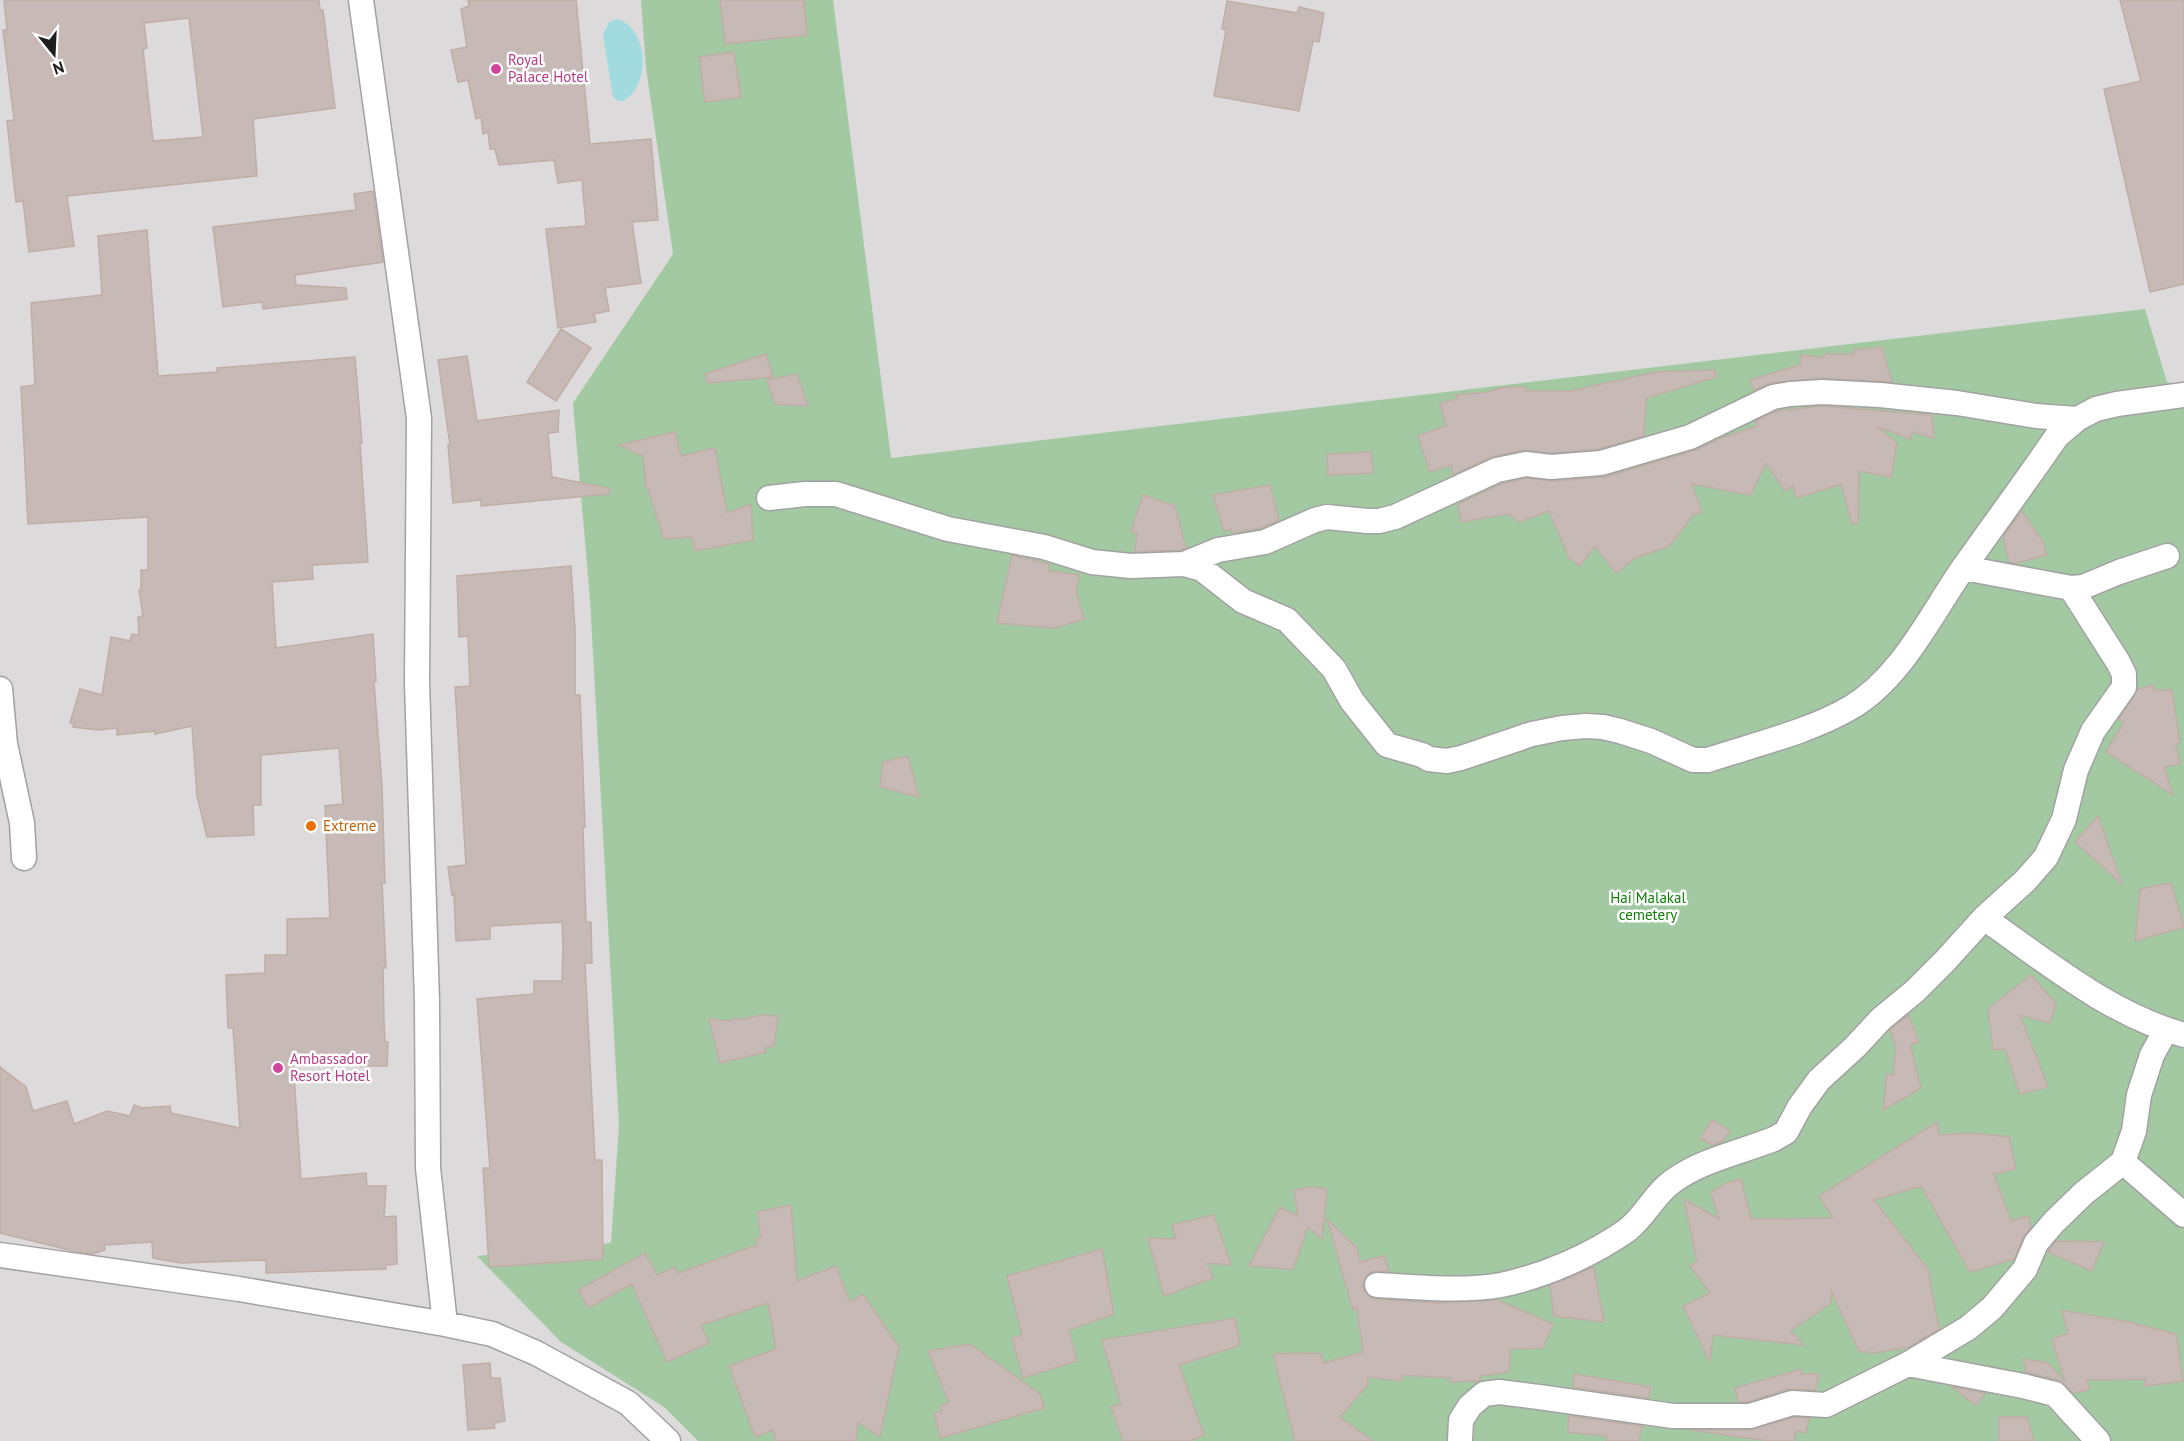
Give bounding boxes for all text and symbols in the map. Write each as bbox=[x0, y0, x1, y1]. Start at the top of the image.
north arrow bbox=[24, 24, 84, 84]
place label: Royal Palace Hotel bbox=[508, 50, 589, 86]
text: N bbox=[51, 57, 67, 79]
marker: Royal Palace Hotel bbox=[489, 62, 503, 76]
place label: Extreme bbox=[323, 816, 376, 835]
marker: Extreme bbox=[304, 819, 318, 833]
park label: Hai Malakal cemetery bbox=[1610, 888, 1686, 924]
place label: Ambassador Resort Hotel bbox=[290, 1049, 370, 1085]
marker: Ambassador Resort Hotel bbox=[271, 1061, 285, 1075]

